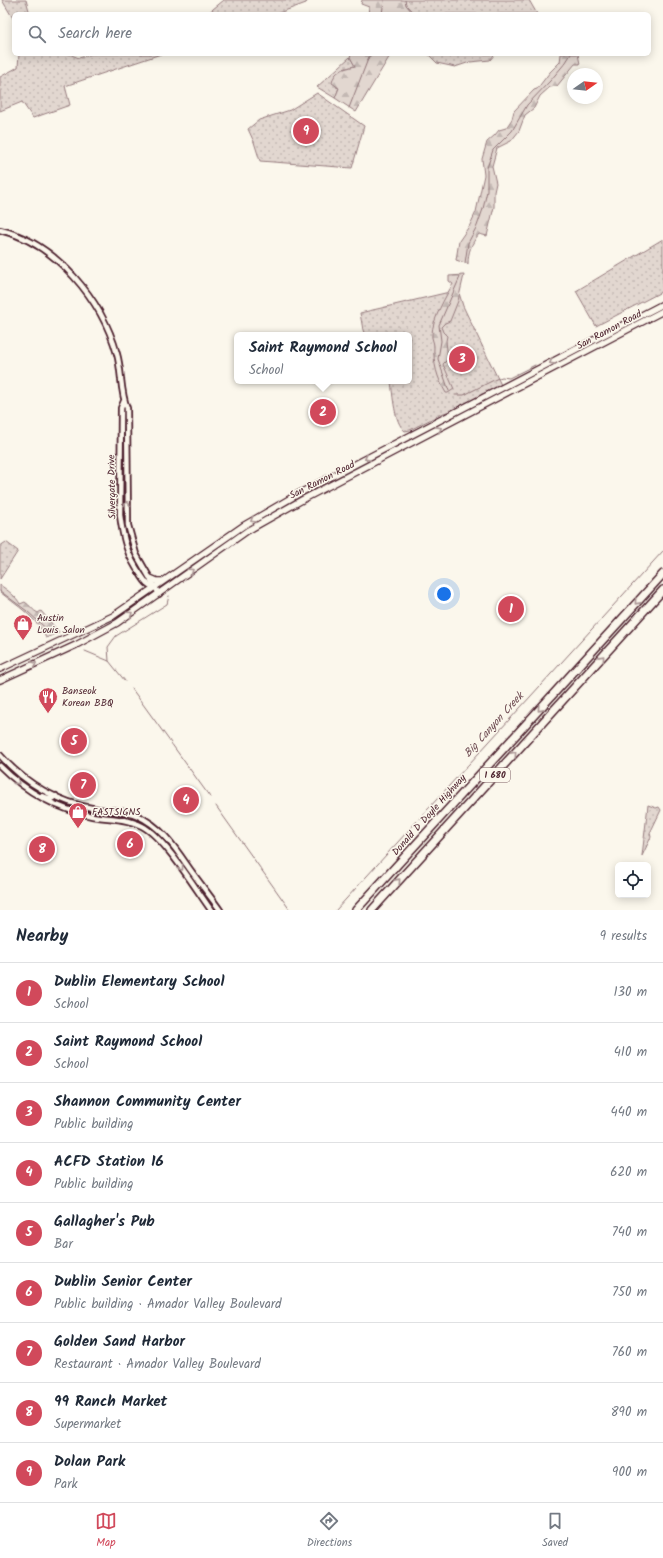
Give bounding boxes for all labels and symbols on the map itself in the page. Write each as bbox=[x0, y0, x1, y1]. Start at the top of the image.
north arrow bbox=[567, 68, 603, 104]
pin: 9 bbox=[293, 116, 319, 146]
street label: San Ramon Road bbox=[574, 306, 645, 354]
pin: 3 bbox=[449, 344, 475, 374]
one-way arrow bbox=[549, 357, 556, 365]
pin: 2 bbox=[310, 397, 336, 427]
one-way arrow bbox=[435, 426, 442, 433]
street label: Silvergate Drive bbox=[103, 454, 121, 520]
one-way arrow bbox=[364, 454, 371, 461]
street label: San Ramon Road bbox=[286, 456, 358, 503]
one-way arrow bbox=[123, 501, 131, 507]
one-way arrow bbox=[250, 516, 257, 523]
one-way arrow bbox=[186, 569, 193, 576]
your location bbox=[434, 584, 454, 604]
pin: 1 bbox=[498, 594, 524, 624]
one-way arrow bbox=[634, 598, 641, 605]
place label: Austin Louis Salon bbox=[37, 610, 85, 638]
one-way arrow bbox=[126, 612, 133, 619]
shop icon: Austin Louis Salon bbox=[12, 613, 34, 641]
one-way arrow bbox=[597, 655, 604, 663]
one-way arrow bbox=[30, 661, 38, 669]
place label: Banseok Korean BBQ bbox=[62, 683, 114, 711]
restaurant icon: Banseok Korean BBQ bbox=[37, 686, 59, 714]
water label: Big Canyon Creek bbox=[460, 687, 530, 762]
one-way arrow bbox=[537, 704, 544, 712]
pin: 5 bbox=[61, 726, 87, 756]
one-way arrow bbox=[509, 751, 517, 759]
road number: I 680 bbox=[480, 768, 510, 782]
pin: 7 bbox=[70, 770, 96, 800]
street label: Donald D Doyle Highway bbox=[388, 770, 470, 859]
one-way arrow bbox=[13, 778, 20, 785]
pin: 4 bbox=[173, 785, 199, 815]
shop icon: FASTSIGNS bbox=[67, 801, 89, 829]
place label: FASTSIGNS bbox=[92, 804, 141, 820]
pin: 6 bbox=[117, 829, 143, 859]
pin: 8 bbox=[29, 834, 55, 864]
one-way arrow bbox=[176, 864, 183, 871]
one-way arrow bbox=[393, 878, 401, 886]

